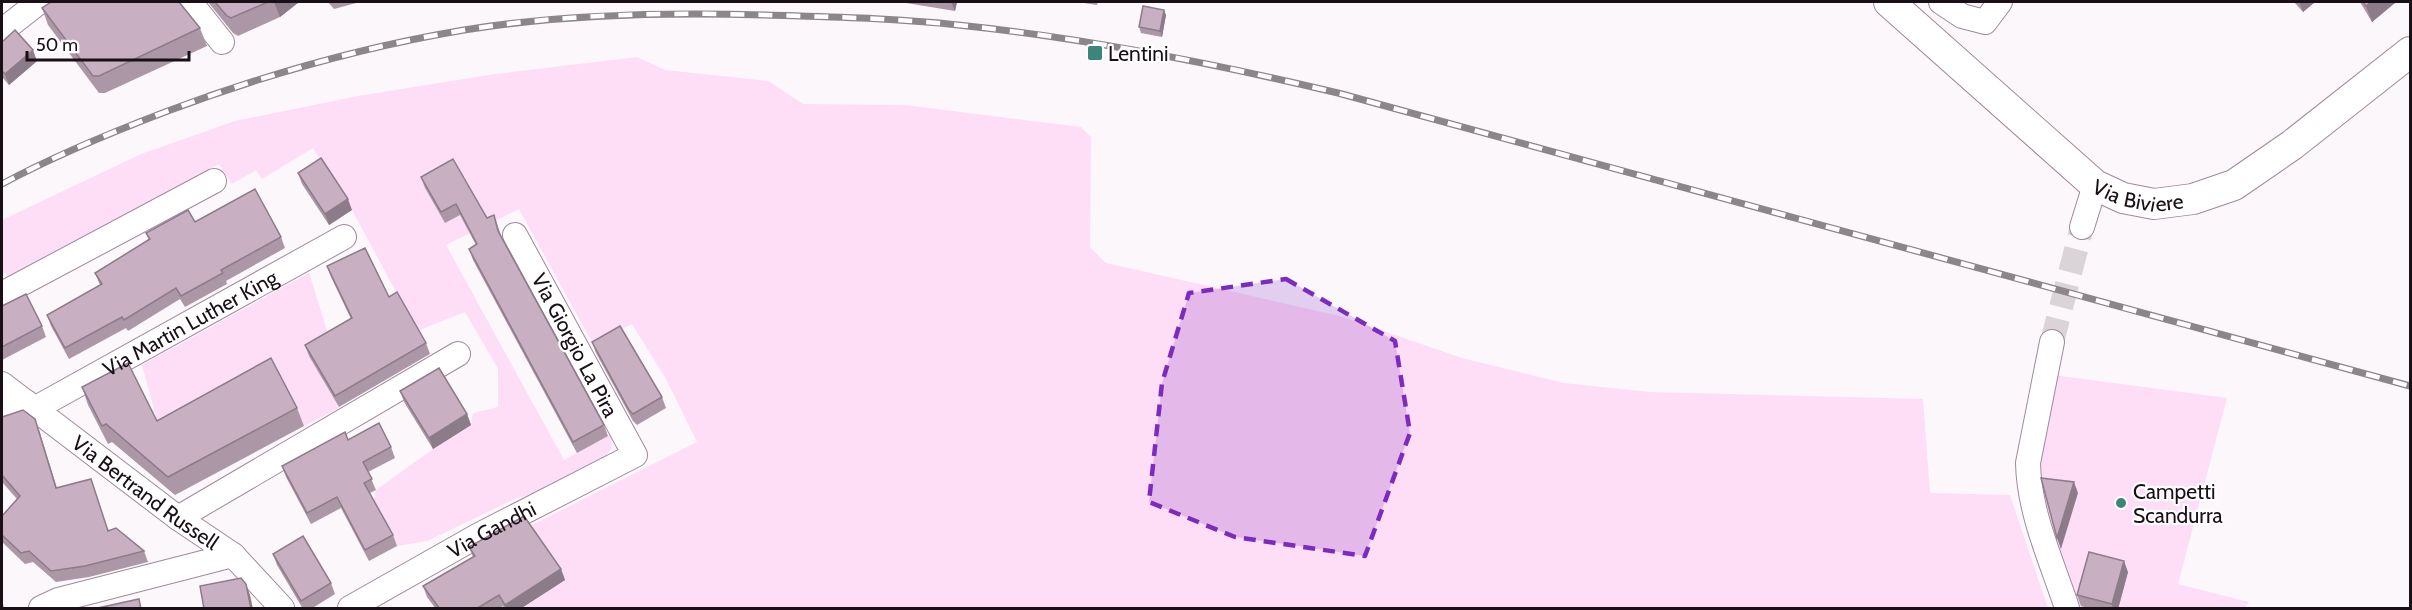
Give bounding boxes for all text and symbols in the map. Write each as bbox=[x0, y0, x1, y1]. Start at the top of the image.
scale bar bbox=[27, 24, 189, 62]
text: 50 m bbox=[36, 34, 78, 56]
place label: Lentini bbox=[1108, 41, 1168, 66]
marker: Lentini bbox=[1086, 44, 1104, 62]
street label: Via Biviere bbox=[2089, 173, 2185, 217]
street label: Via Martin Luther King bbox=[98, 264, 282, 381]
street label: Via Giorgio La Pira bbox=[527, 269, 623, 421]
street label: Via Bertrand Russell bbox=[67, 430, 224, 555]
place label: Campetti Scandurra bbox=[2133, 479, 2222, 528]
street label: Via Gandhi bbox=[443, 496, 540, 563]
marker: Campetti Scandurra bbox=[2114, 496, 2128, 510]

